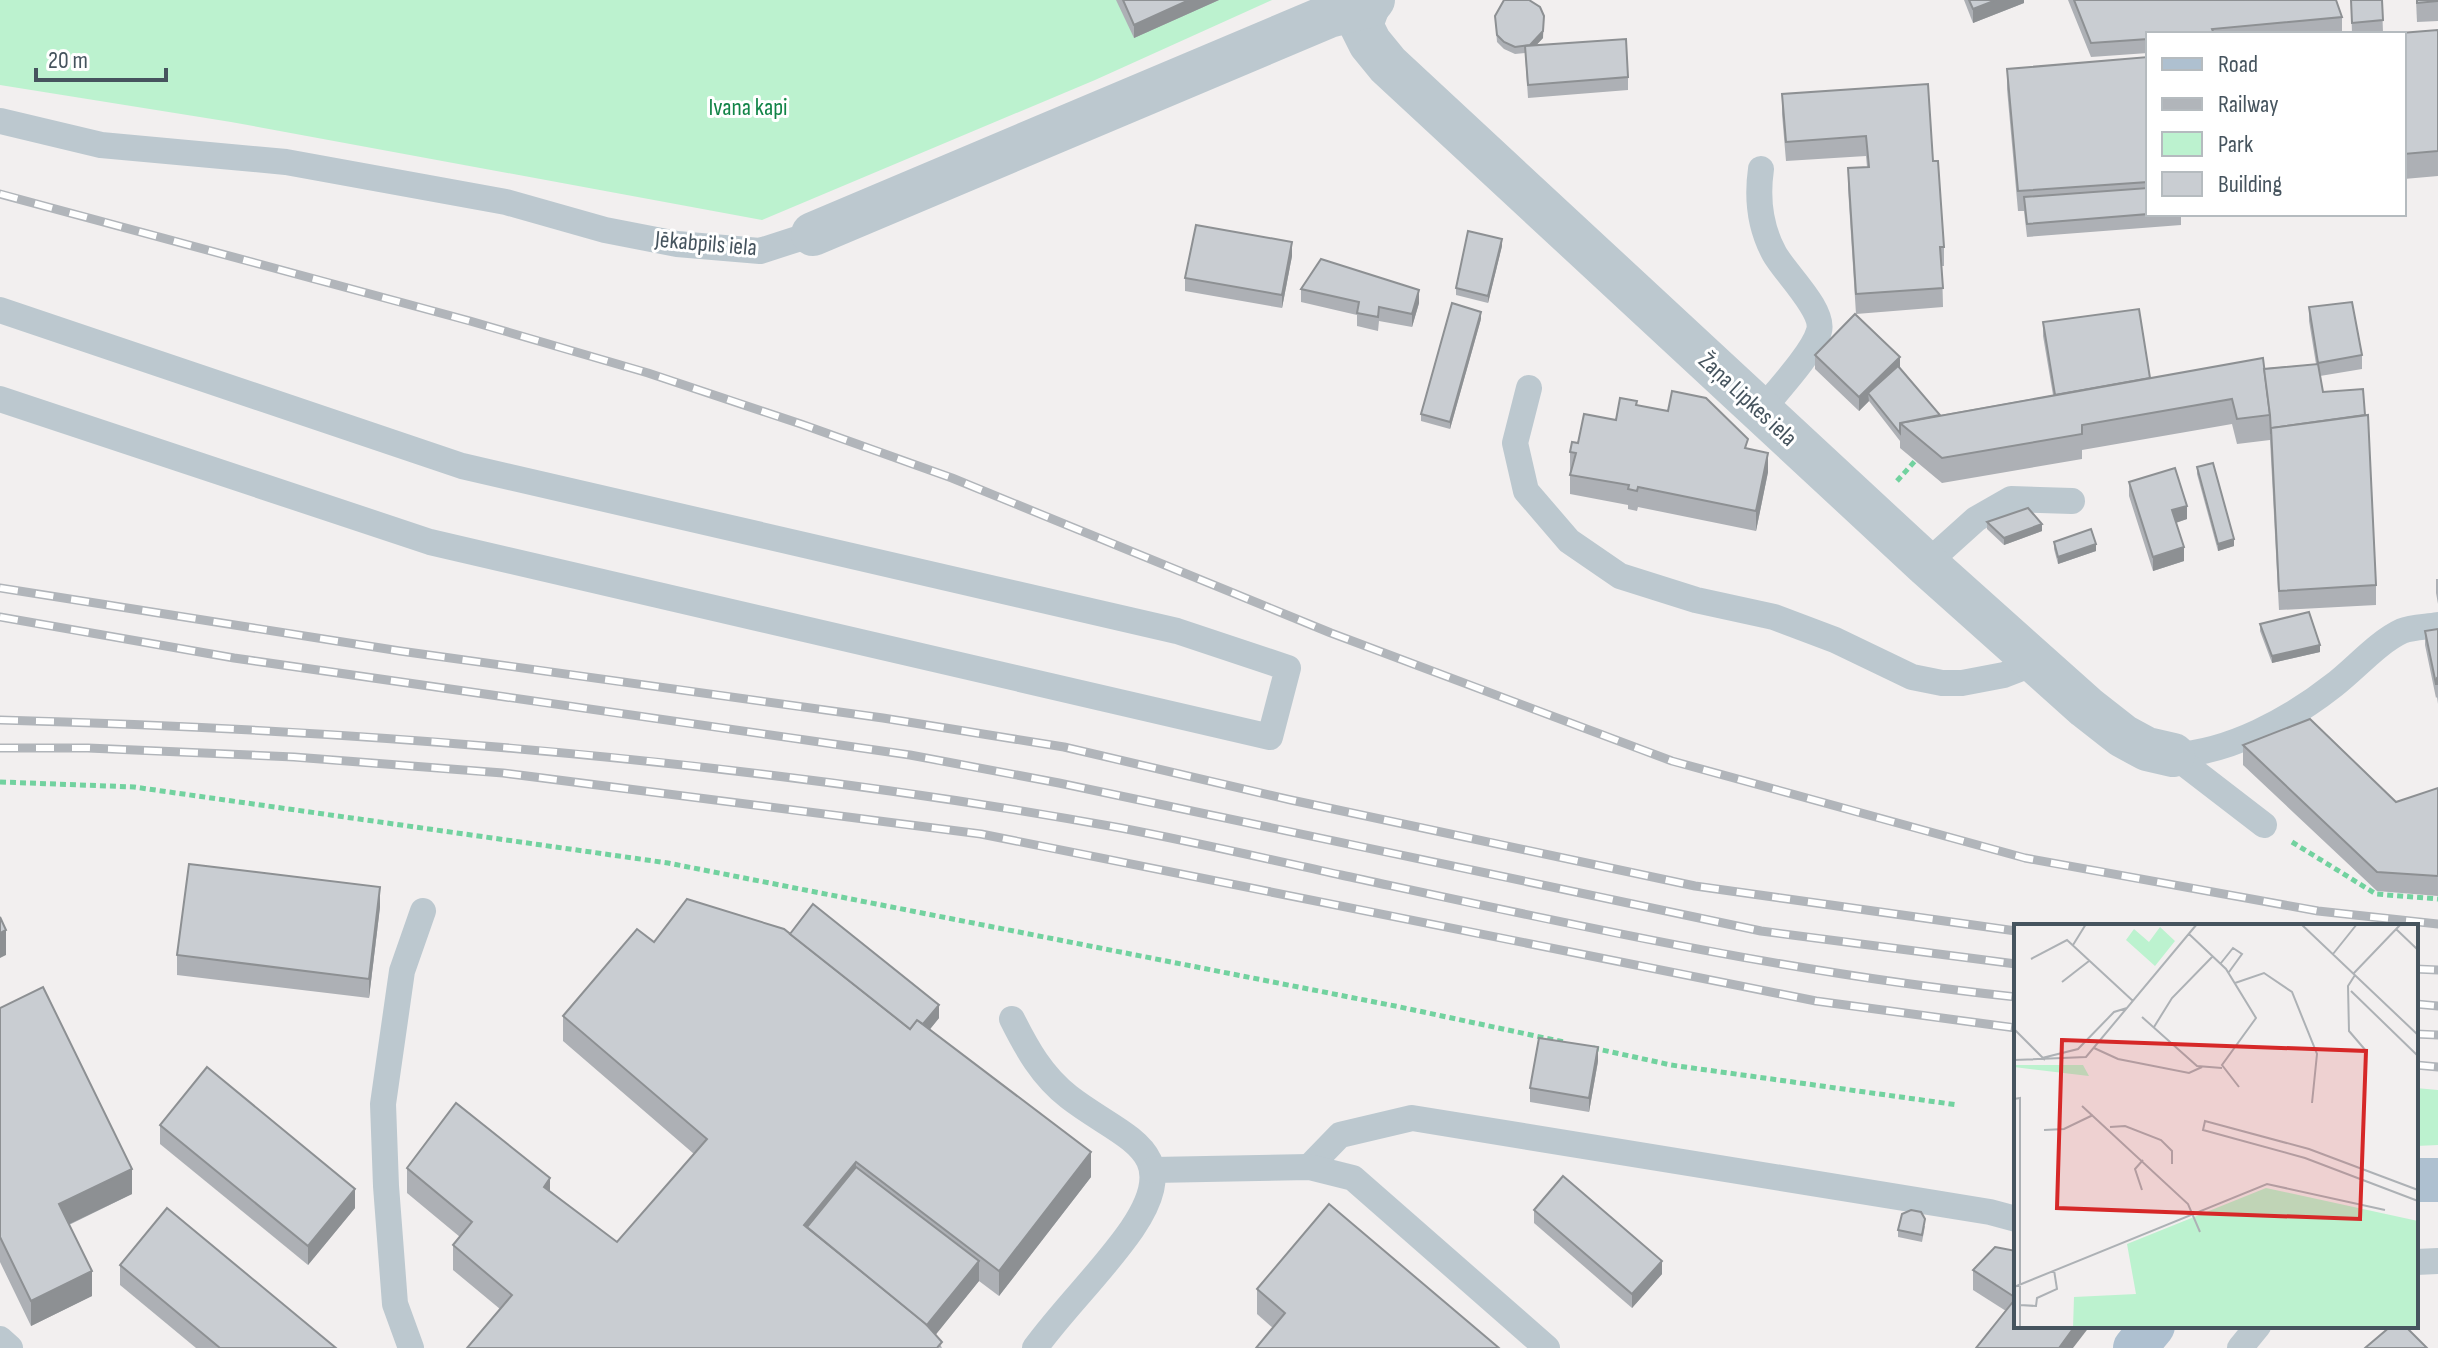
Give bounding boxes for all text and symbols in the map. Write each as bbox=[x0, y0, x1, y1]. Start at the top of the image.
scale bar bbox=[36, 32, 166, 82]
legend bbox=[2146, 32, 2406, 216]
text: 20 m bbox=[48, 46, 88, 75]
text: Road bbox=[2218, 50, 2258, 79]
text: Railway bbox=[2218, 90, 2278, 119]
park label: Ivana kapi bbox=[708, 93, 788, 122]
text: Park bbox=[2218, 130, 2253, 159]
text: Building bbox=[2218, 170, 2282, 199]
street label: Jēkabpils iela bbox=[653, 225, 758, 262]
street label: Žaņa Lipkes iela bbox=[1692, 346, 1803, 452]
inset map bbox=[2014, 924, 2418, 1328]

